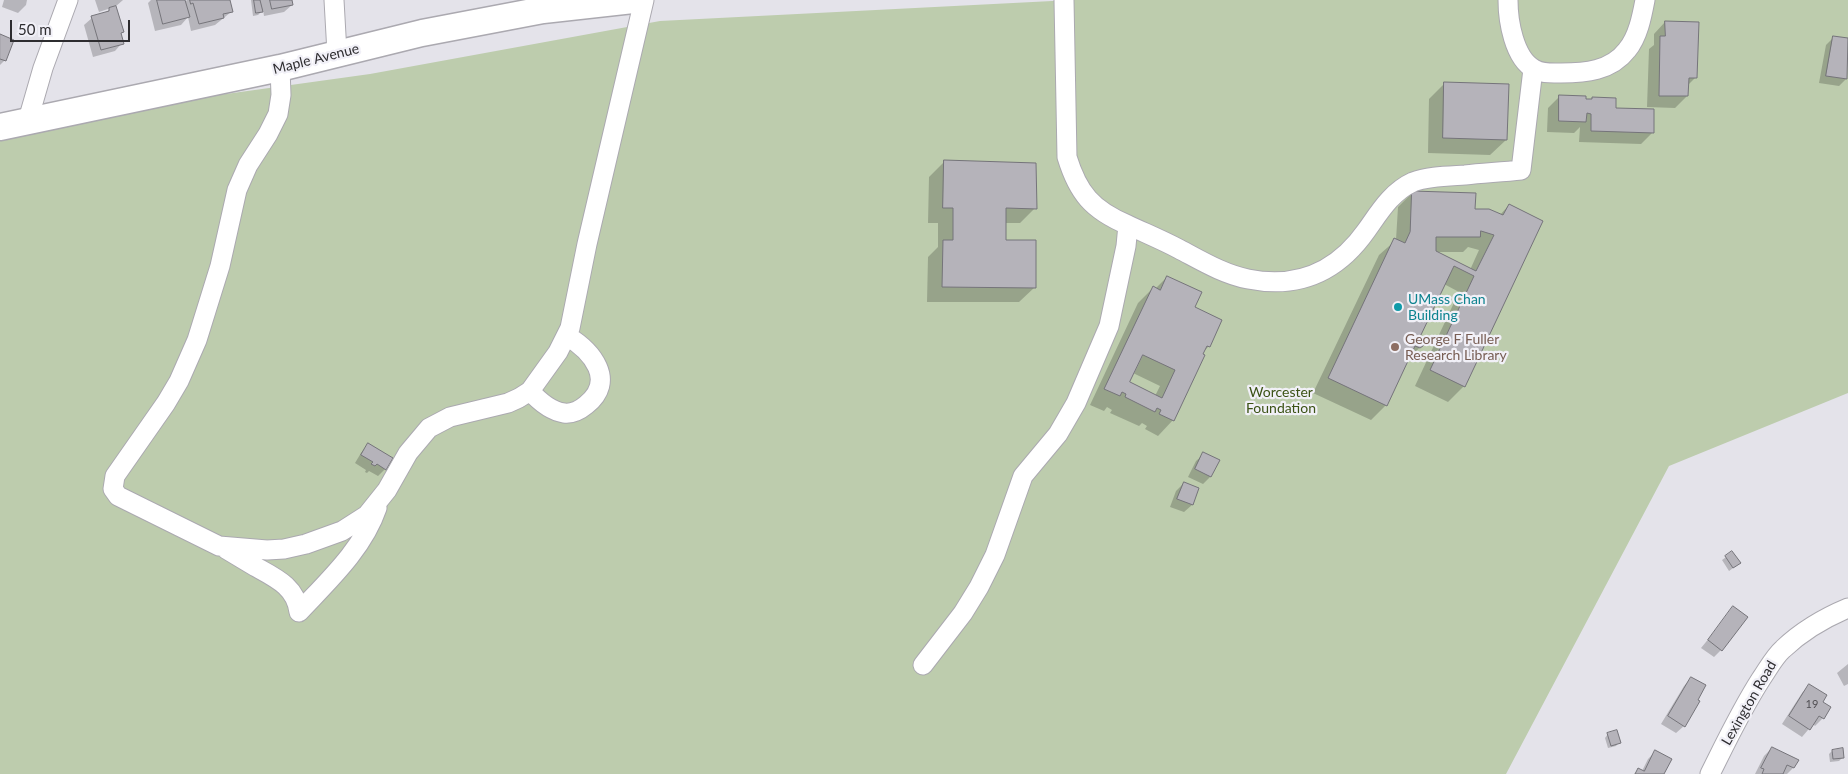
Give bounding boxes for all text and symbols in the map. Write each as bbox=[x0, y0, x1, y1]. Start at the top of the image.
scale bar bbox=[12, 10, 132, 42]
text: 50 m bbox=[18, 20, 52, 38]
street label: Maple Avenue bbox=[271, 40, 361, 78]
place label: UMass Chan Building bbox=[1408, 291, 1486, 324]
marker: UMass Chan Building bbox=[1392, 301, 1404, 313]
place label: George F Fuller Research Library bbox=[1405, 331, 1507, 364]
marker: George F Fuller Research Library bbox=[1389, 341, 1401, 353]
park label: Worcester Foundation bbox=[1246, 384, 1316, 417]
street label: Lexington Road bbox=[1718, 658, 1780, 748]
house number: 19 bbox=[1806, 697, 1818, 711]

